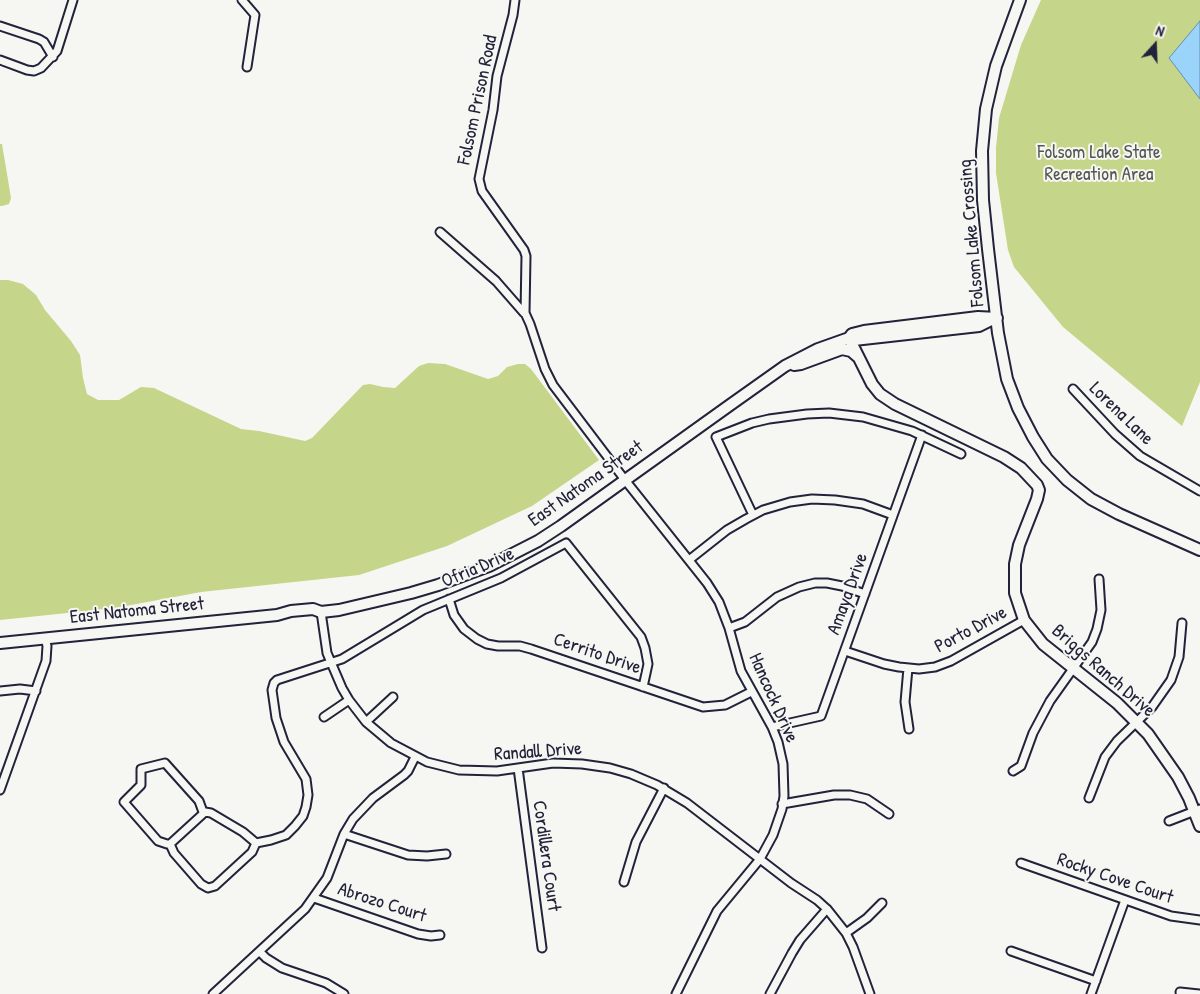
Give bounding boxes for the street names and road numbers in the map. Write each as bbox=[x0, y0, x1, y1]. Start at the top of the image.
street label: Folsom Prison Road bbox=[453, 33, 503, 167]
street label: Folsom Lake Crossing bbox=[954, 158, 990, 308]
street label: Lorena Lane bbox=[1084, 378, 1158, 450]
street label: East Natoma Street bbox=[524, 436, 648, 532]
street label: Ofria Drive bbox=[438, 543, 518, 593]
street label: Amaya Drive bbox=[823, 550, 873, 638]
street label: East Natoma Street bbox=[69, 593, 205, 629]
street label: Porto Drive bbox=[931, 602, 1011, 658]
street label: Briggs Ranch Drive bbox=[1046, 620, 1160, 722]
street label: Cerrito Drive bbox=[550, 628, 644, 680]
street label: Hancock Drive bbox=[743, 650, 803, 746]
street label: Randall Drive bbox=[493, 738, 583, 766]
street label: Cordillera Court bbox=[527, 799, 565, 913]
street label: Rocky Cove Court bbox=[1054, 849, 1176, 909]
street label: Abrozo Court bbox=[335, 878, 429, 928]

